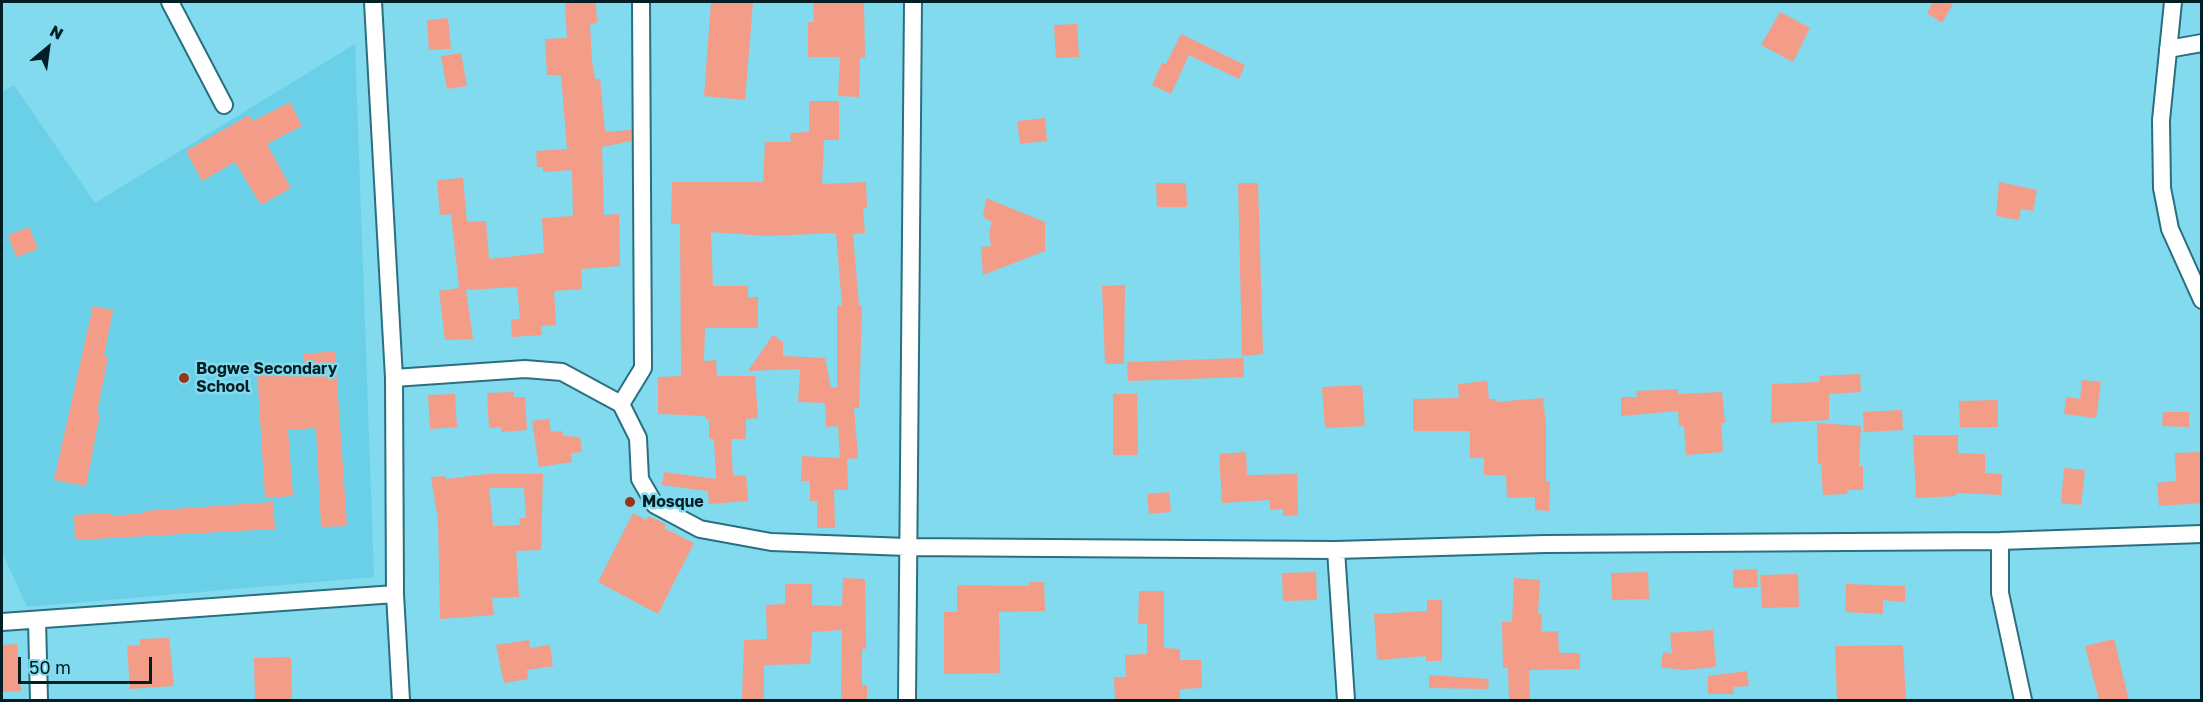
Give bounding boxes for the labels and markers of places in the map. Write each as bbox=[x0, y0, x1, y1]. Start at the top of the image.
place label: Bogwe Secondary School bbox=[196, 359, 337, 397]
marker: Bogwe Secondary School bbox=[177, 371, 191, 385]
place label: Mosque bbox=[642, 492, 704, 512]
marker: Mosque bbox=[623, 495, 637, 509]

